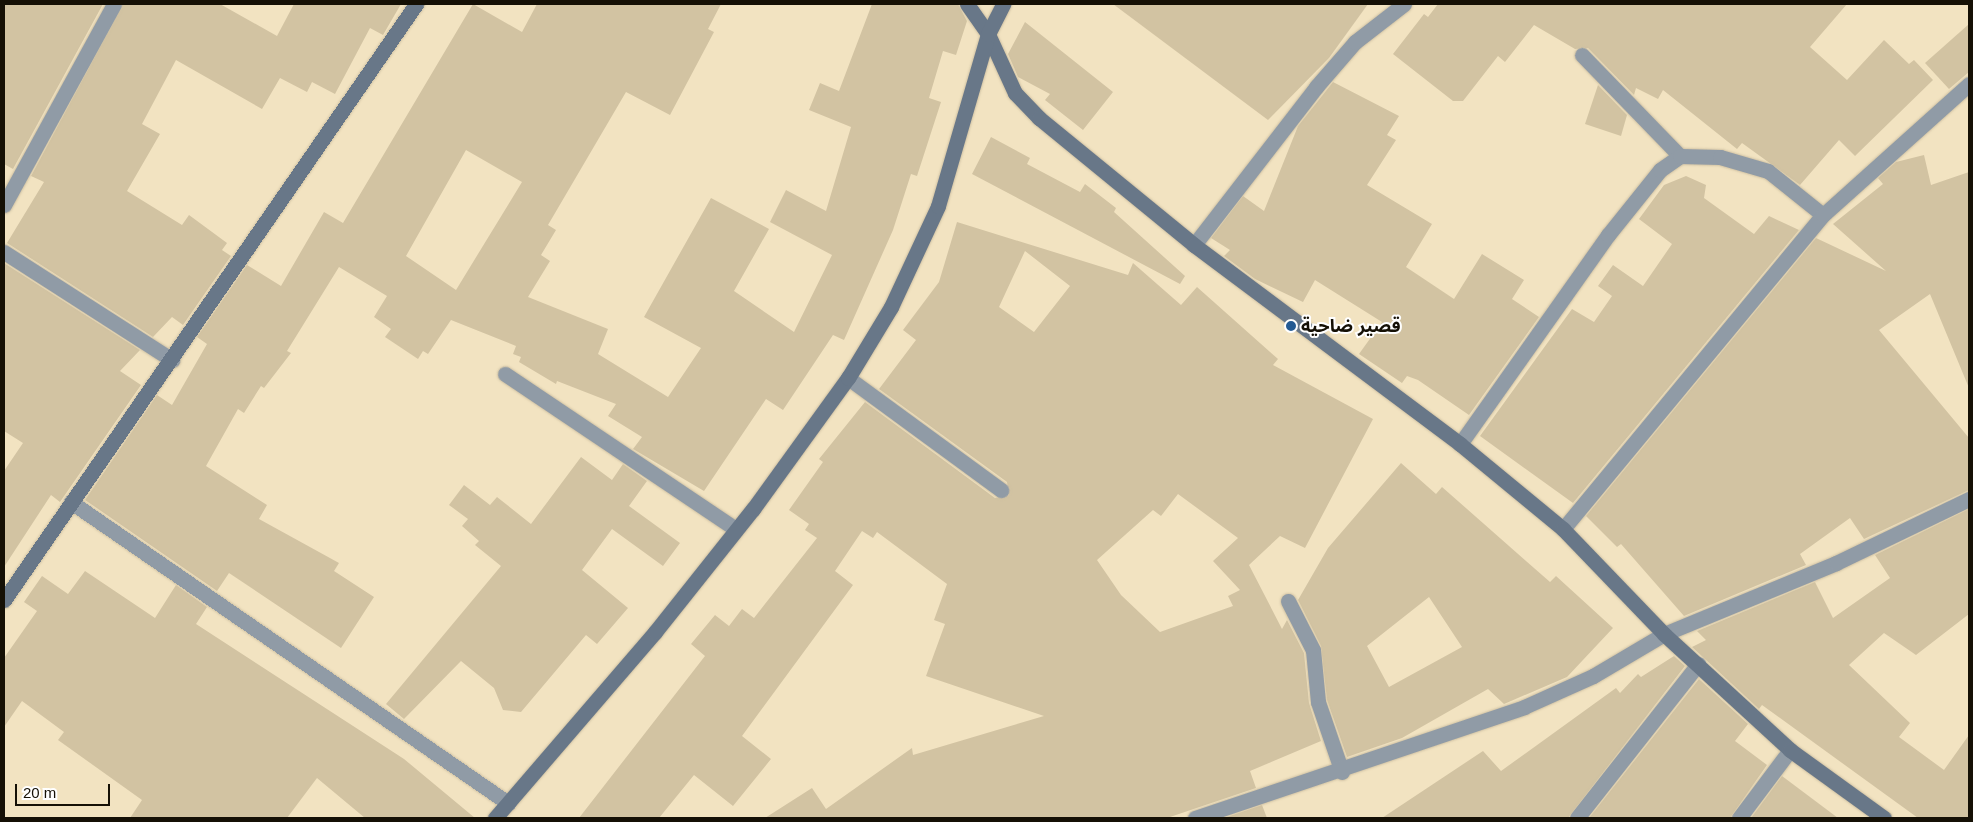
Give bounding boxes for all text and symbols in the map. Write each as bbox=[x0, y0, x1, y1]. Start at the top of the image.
place label: قصير ضاحية bbox=[1301, 315, 1401, 337]
marker: قصير ضاحية bbox=[1285, 320, 1297, 332]
scale bar bbox=[18, 774, 112, 806]
text: 20 m bbox=[23, 784, 56, 801]

